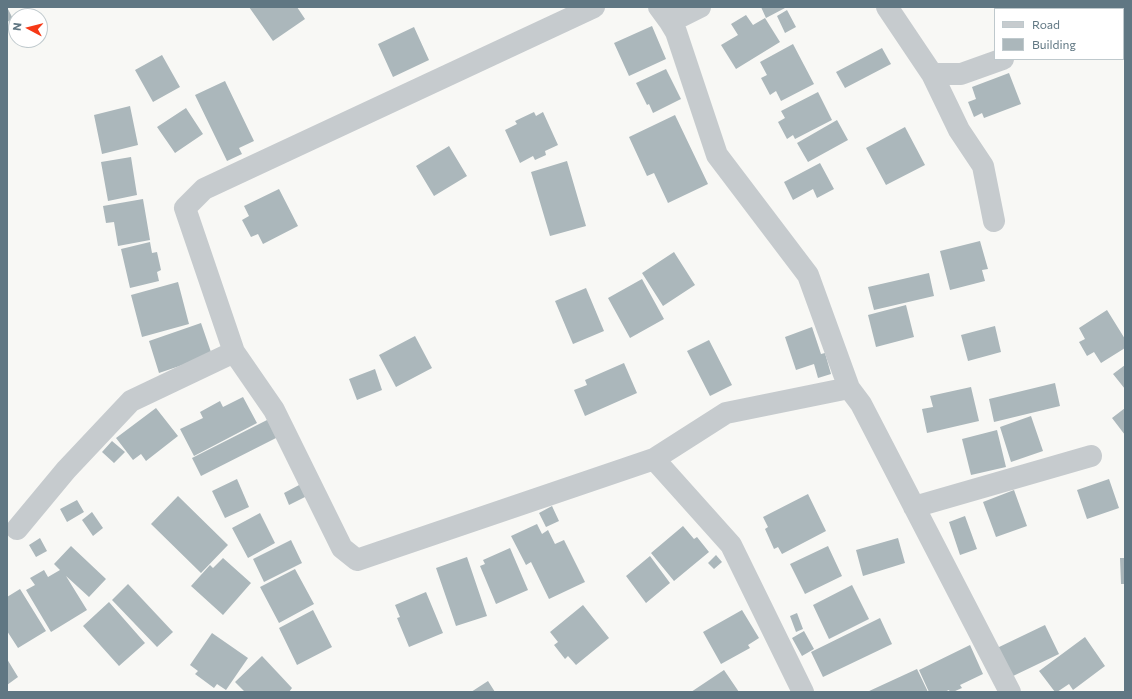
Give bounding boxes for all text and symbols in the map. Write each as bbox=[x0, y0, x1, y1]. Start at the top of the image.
north arrow bbox=[8, 8, 48, 48]
legend bbox=[994, 8, 1124, 60]
text: Road bbox=[1032, 17, 1060, 31]
text: N bbox=[10, 22, 24, 32]
text: Building bbox=[1032, 37, 1076, 51]

